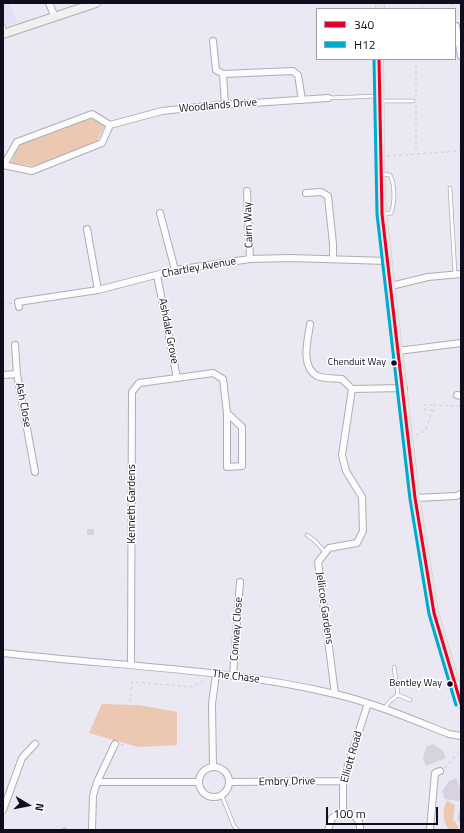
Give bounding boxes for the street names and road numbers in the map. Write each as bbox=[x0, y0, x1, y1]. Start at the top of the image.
street label: Woodlands Drive bbox=[178, 96, 258, 116]
street label: Cairn Way bbox=[242, 202, 256, 248]
street label: Chartley Avenue bbox=[161, 255, 237, 281]
street label: Ashdale Grove bbox=[155, 297, 181, 365]
street label: Ash Close bbox=[12, 382, 34, 428]
street label: Kenneth Gardens bbox=[125, 464, 139, 544]
street label: Jellicoe Gardens bbox=[312, 571, 336, 645]
street label: Conway Close bbox=[228, 597, 246, 661]
street label: The Chase bbox=[212, 668, 260, 686]
street label: Elliott Road bbox=[338, 730, 366, 784]
street label: Embry Drive bbox=[259, 775, 315, 789]

